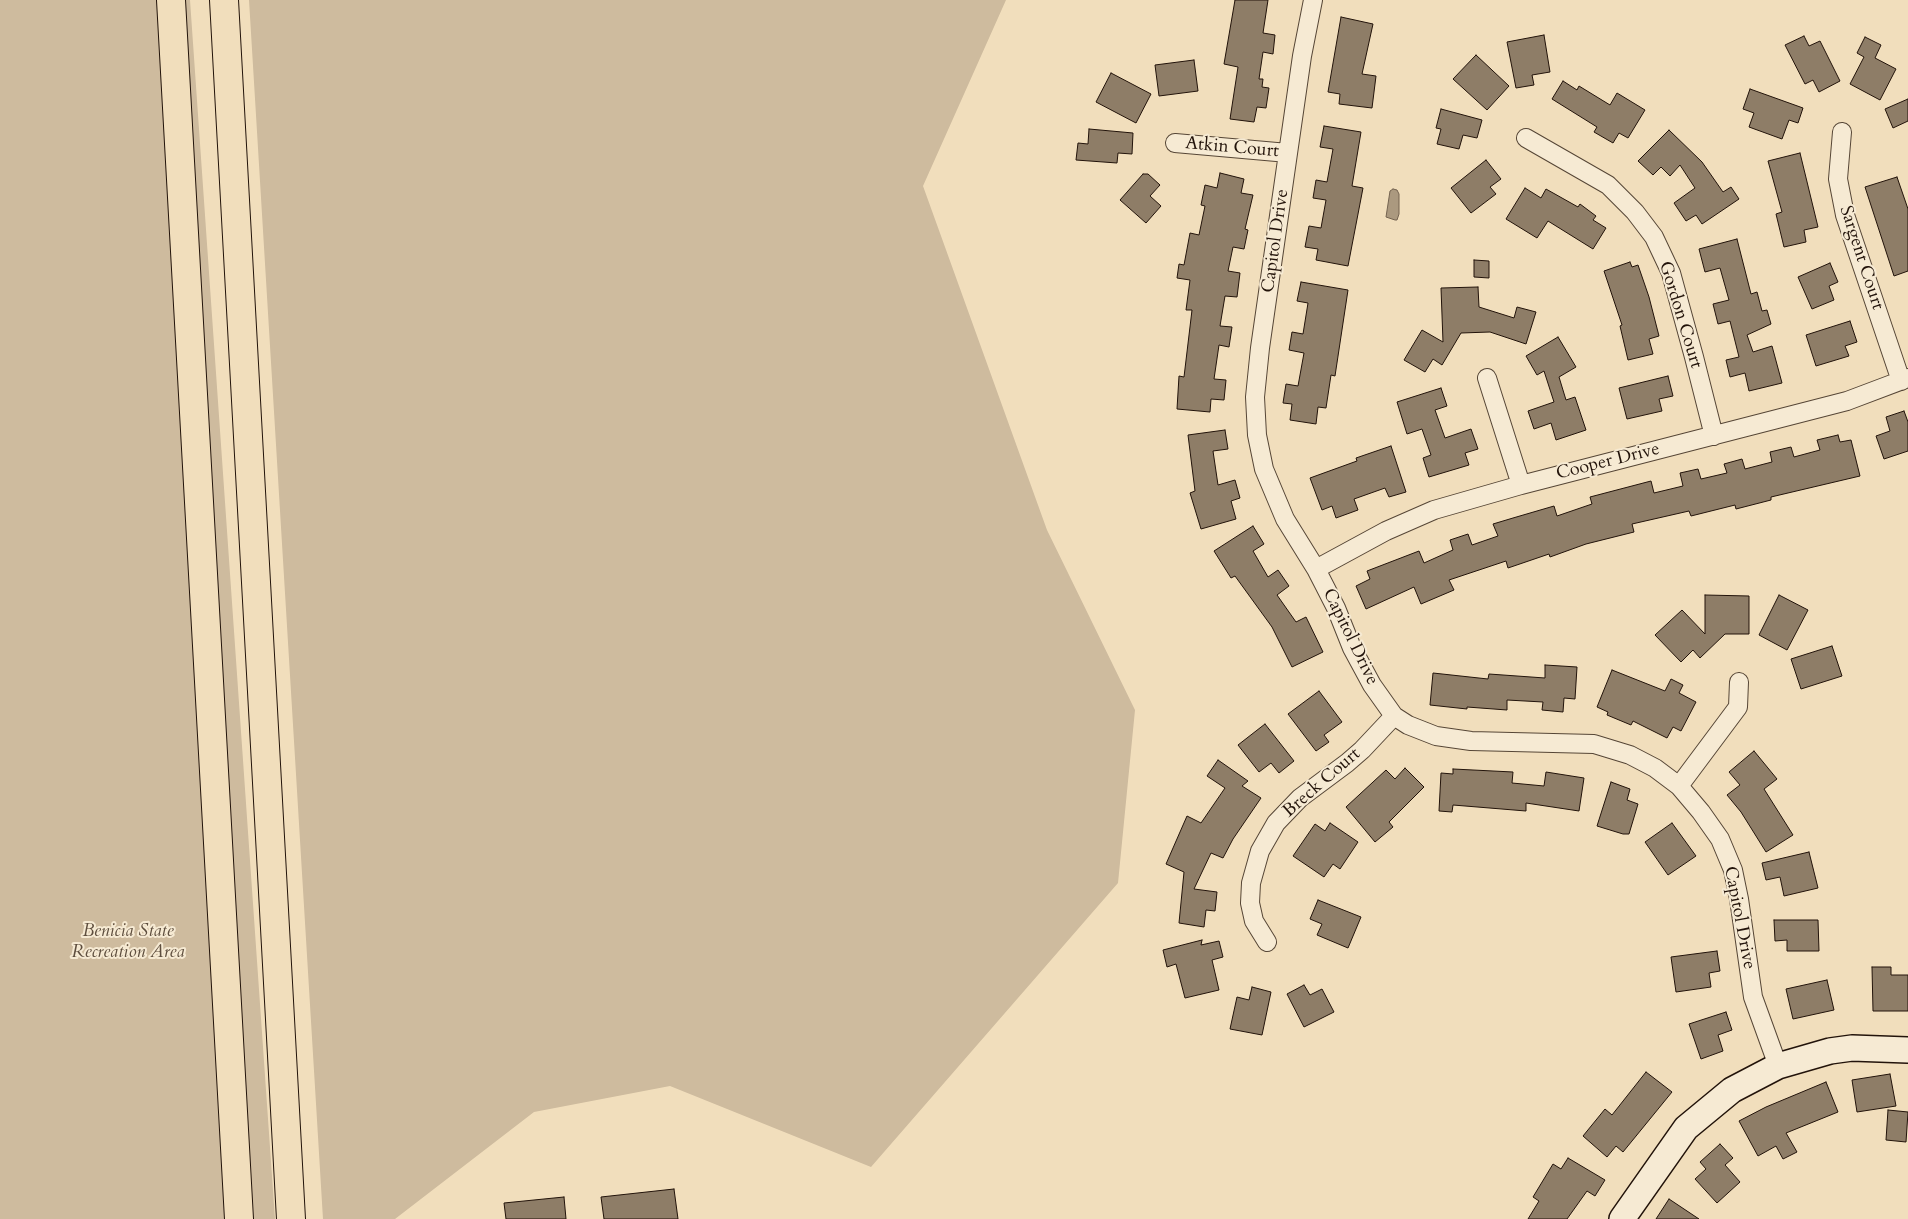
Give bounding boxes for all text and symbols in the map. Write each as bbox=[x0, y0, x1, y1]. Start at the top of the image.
street label: Atkin Court bbox=[1184, 133, 1280, 163]
street label: Capitol Drive bbox=[1258, 188, 1294, 294]
street label: Sargent Court bbox=[1834, 203, 1888, 313]
street label: Gordon Court bbox=[1654, 259, 1706, 371]
street label: Cooper Drive bbox=[1554, 439, 1662, 485]
street label: Capitol Drive bbox=[1317, 585, 1383, 689]
street label: Breck Court bbox=[1279, 744, 1365, 822]
street label: Capitol Drive bbox=[1718, 865, 1760, 971]
park label: Benicia State Recreation Area bbox=[71, 921, 185, 964]

